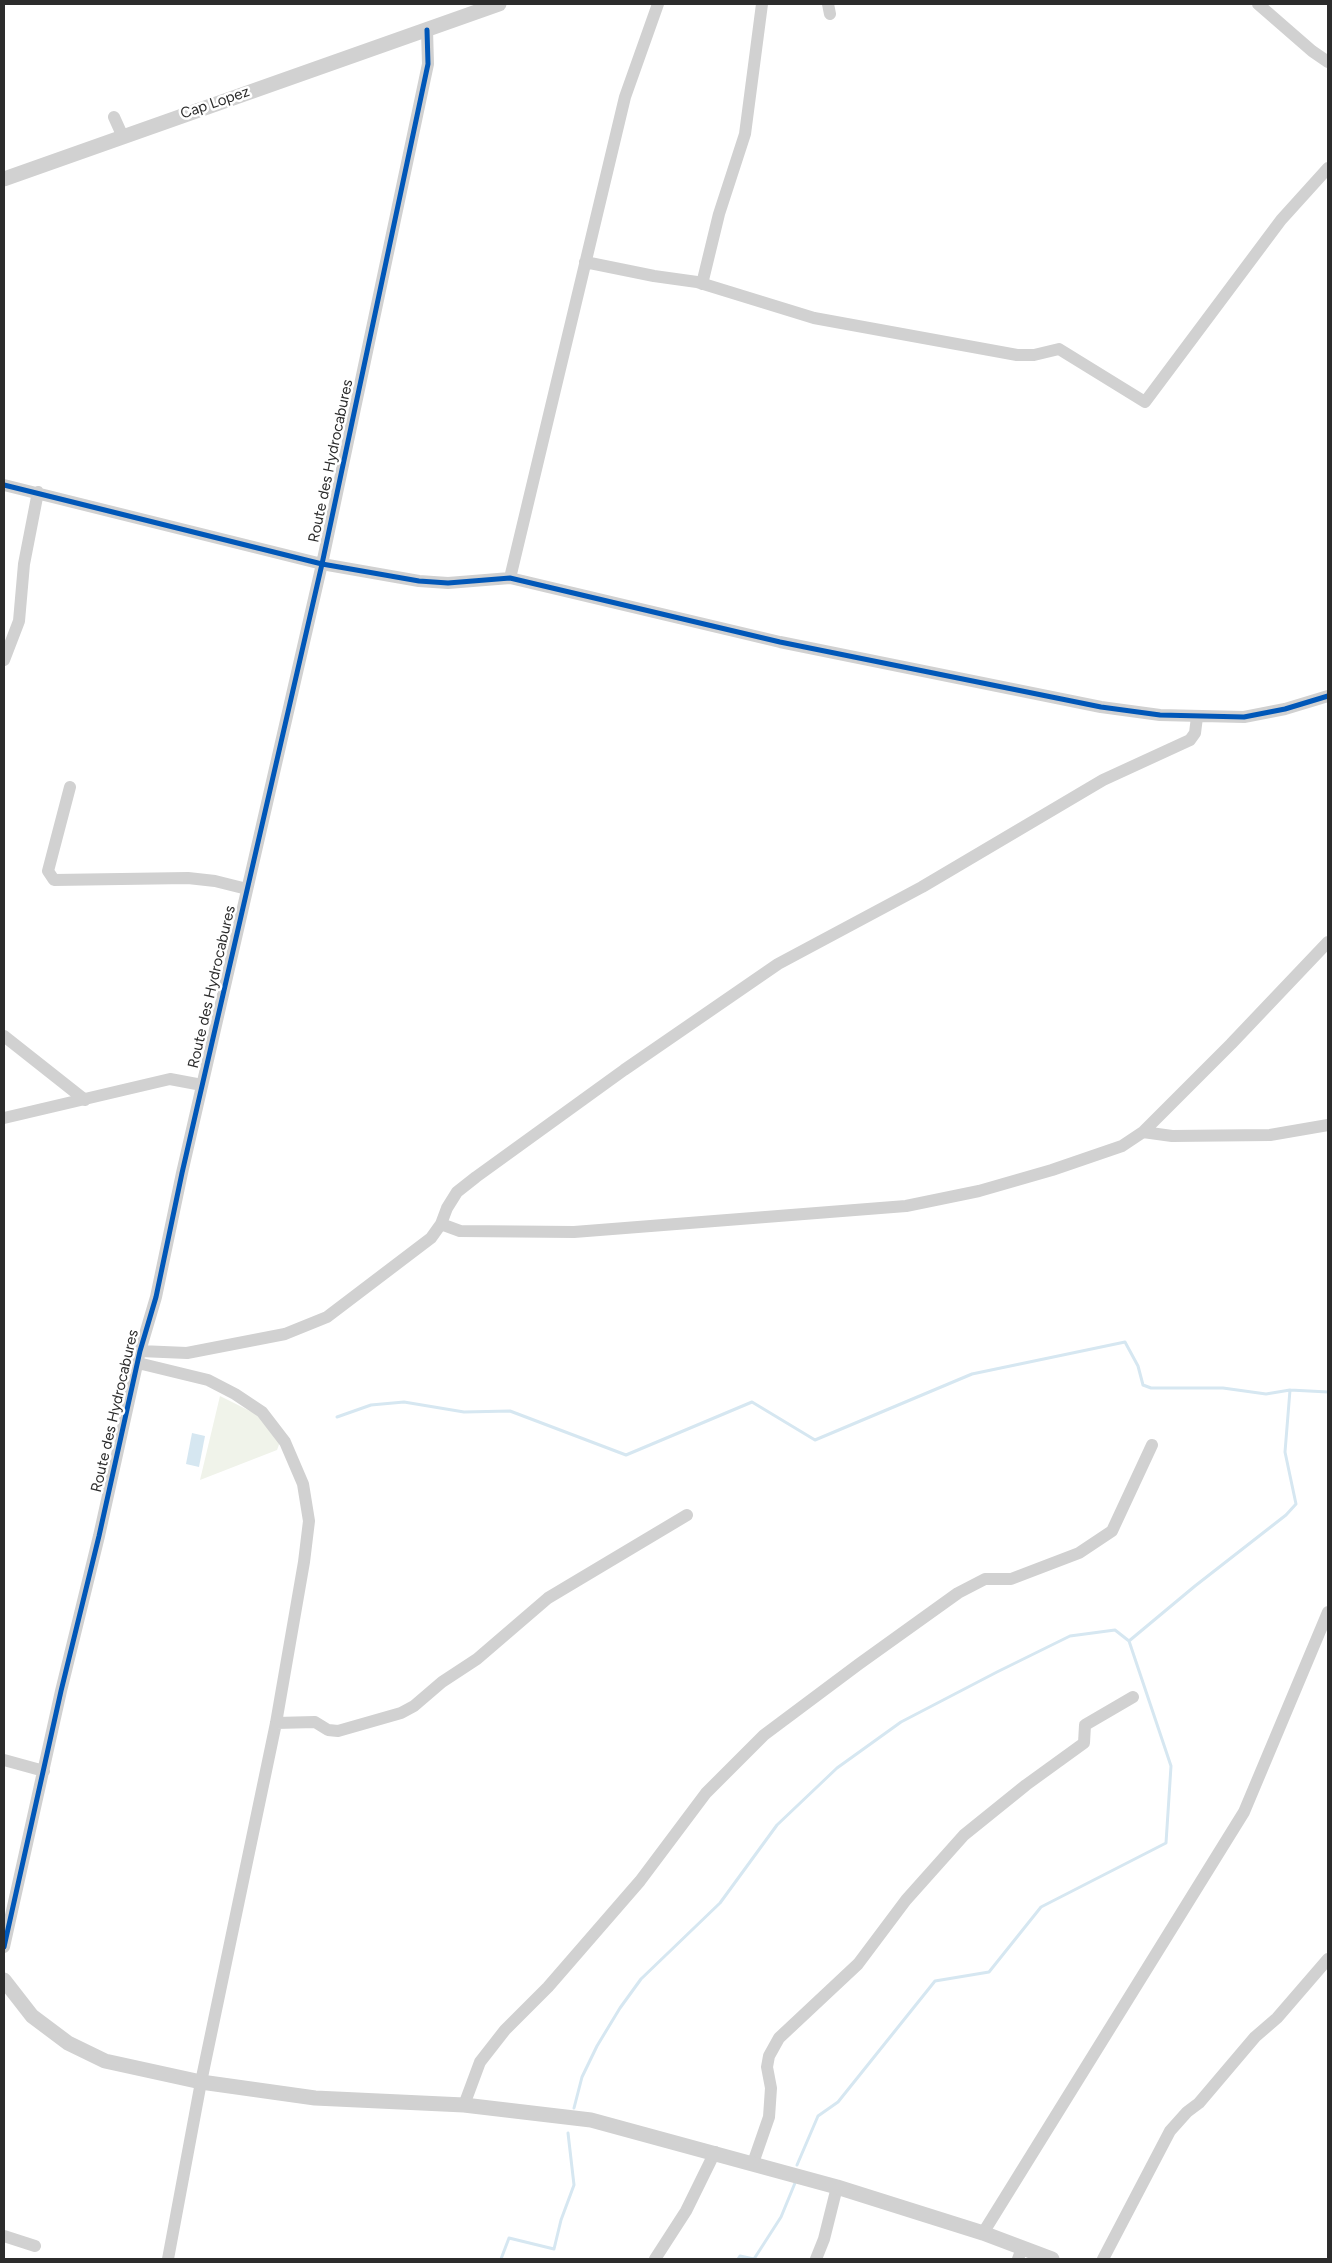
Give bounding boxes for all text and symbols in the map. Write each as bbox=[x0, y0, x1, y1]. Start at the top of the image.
street label: Cap Lopez bbox=[178, 83, 252, 123]
street label: Route des Hydrocabures bbox=[305, 378, 357, 544]
street label: Route des Hydrocabures bbox=[185, 904, 239, 1070]
street label: Route des Hydrocabures bbox=[88, 1328, 142, 1494]

